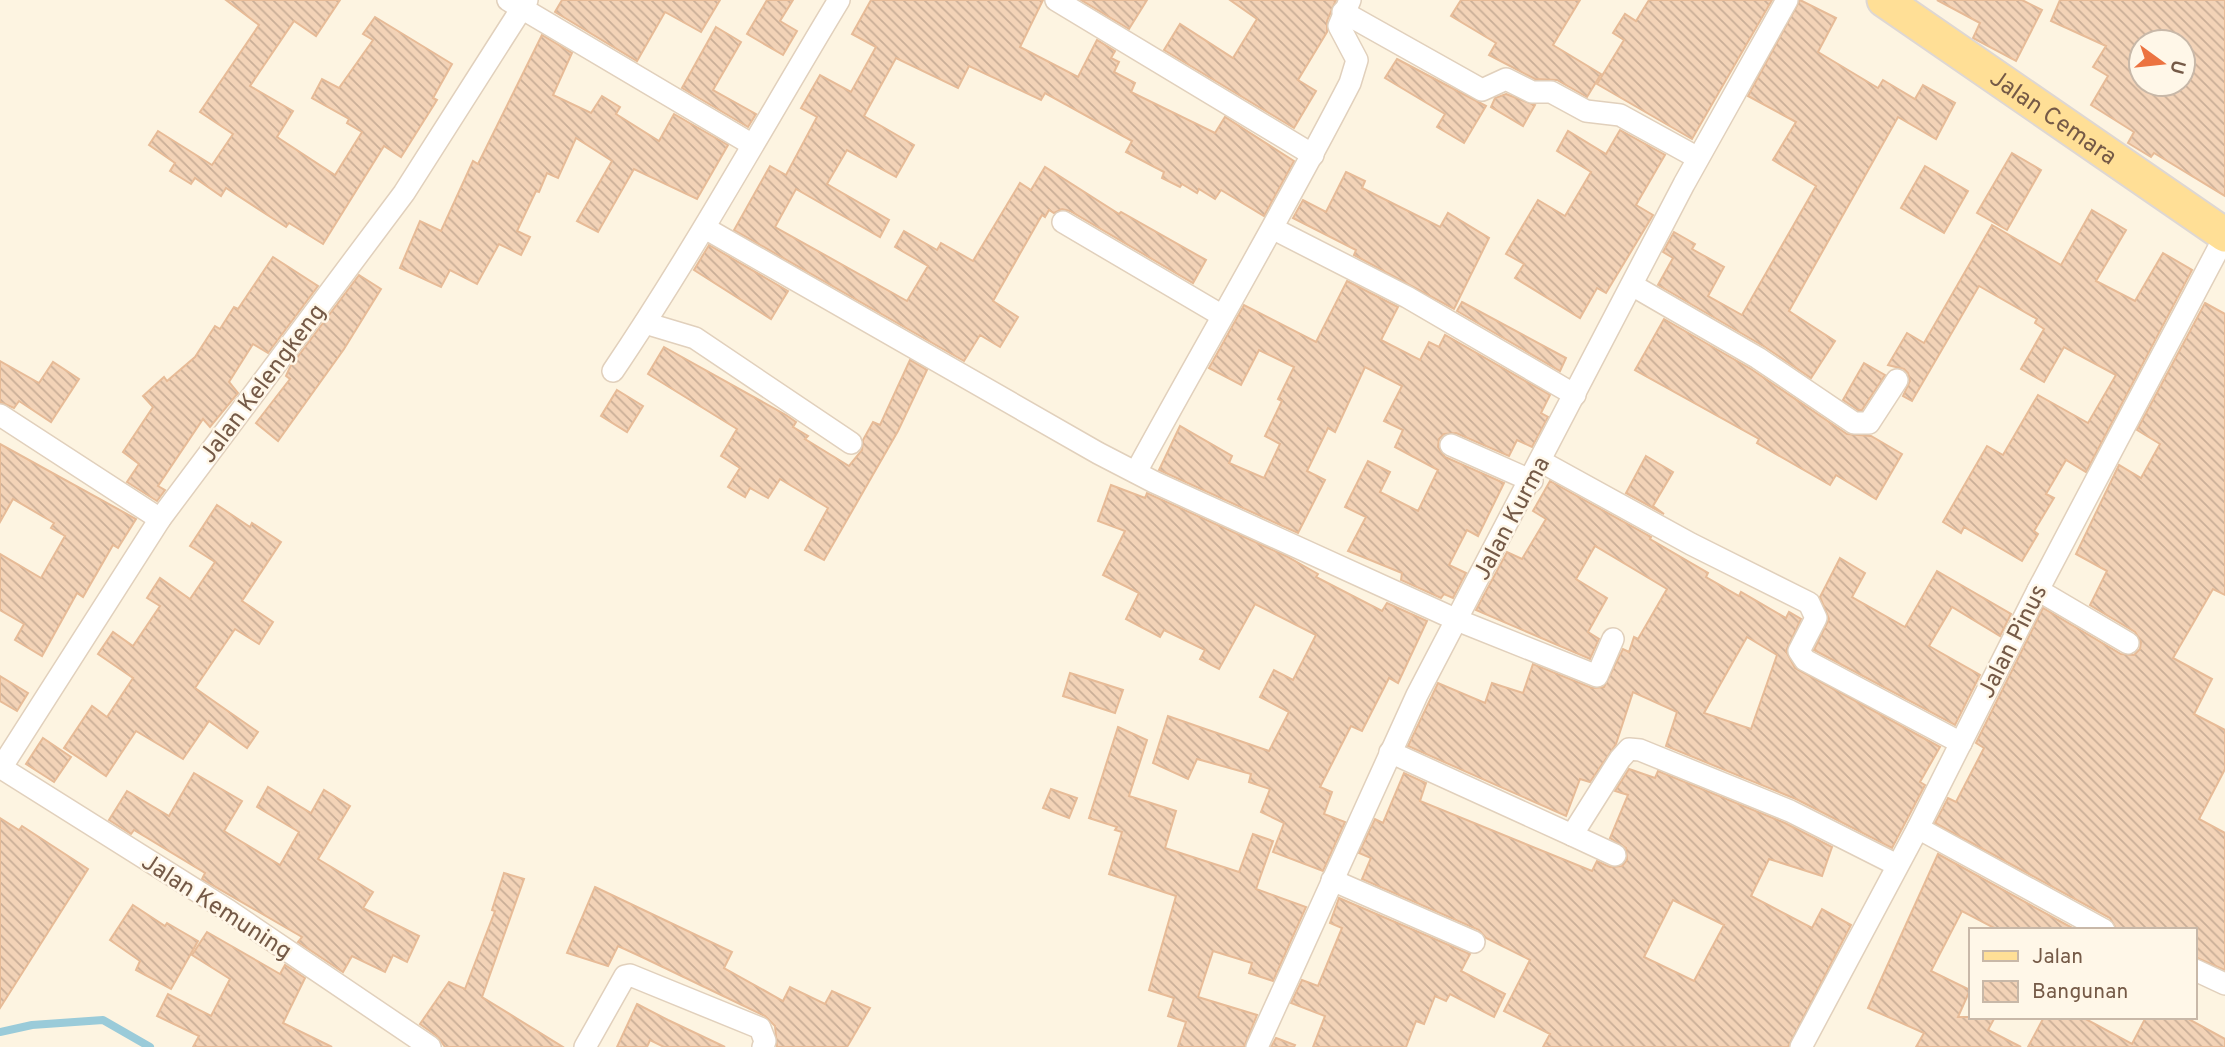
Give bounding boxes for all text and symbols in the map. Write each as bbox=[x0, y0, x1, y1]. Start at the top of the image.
north arrow bbox=[2127, 28, 2197, 98]
text: U bbox=[2163, 57, 2190, 77]
street label: Jalan Cemara bbox=[1983, 64, 2122, 173]
street label: Jalan Kelengkeng bbox=[194, 299, 333, 470]
street label: Jalan Kurma bbox=[1468, 452, 1558, 586]
street label: Jalan Pinus bbox=[1972, 580, 2055, 704]
street label: Jalan Kemuning bbox=[135, 848, 297, 968]
legend bbox=[1969, 928, 2197, 1019]
text: Jalan bbox=[2032, 944, 2083, 971]
text: Bangunan bbox=[2032, 979, 2128, 1006]

